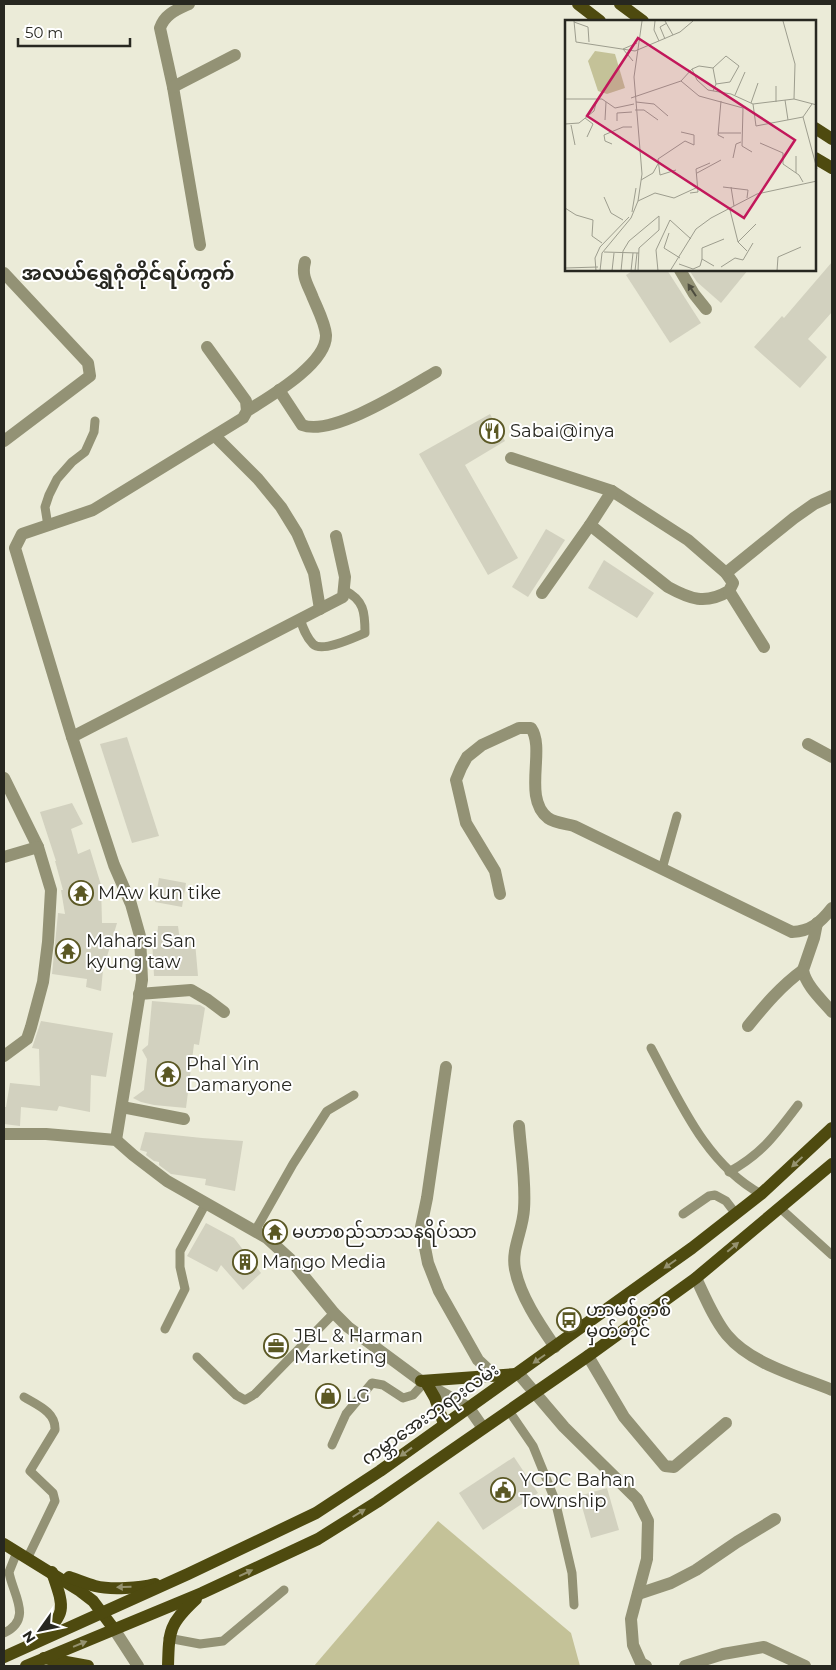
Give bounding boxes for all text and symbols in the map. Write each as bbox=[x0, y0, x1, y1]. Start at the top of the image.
scale bar bbox=[18, 15, 130, 47]
inset map bbox=[565, 20, 816, 271]
text: 50 m bbox=[25, 23, 63, 42]
district label: အလယ်ရွှေဂုံတိုင်ရပ်ကွက် bbox=[22, 260, 234, 289]
one-way arrow bbox=[688, 283, 697, 297]
restaurant icon: Sabai@inya bbox=[479, 418, 505, 444]
place label: Sabai@inya bbox=[510, 420, 615, 442]
temple icon: MAw kun tike bbox=[68, 880, 94, 906]
place label: MAw kun tike bbox=[98, 882, 221, 904]
place label: Maharsi San kyung taw bbox=[86, 930, 196, 973]
temple icon: Maharsi San kyung taw bbox=[55, 938, 81, 964]
place label: Phal Yin Damaryone bbox=[186, 1053, 292, 1096]
temple icon: Phal Yin Damaryone bbox=[155, 1061, 181, 1087]
one-way arrow bbox=[791, 1156, 803, 1168]
place label: မဟာစည်သာသနရိပ်သာ bbox=[292, 1218, 477, 1247]
temple icon: မဟာစည်သာသနရိပ်သာ bbox=[262, 1219, 288, 1245]
one-way arrow bbox=[727, 1241, 739, 1253]
building icon: Mango Media bbox=[232, 1249, 258, 1275]
place label: Mango Media bbox=[262, 1251, 386, 1273]
one-way arrow bbox=[664, 1259, 677, 1269]
place label: ဟာမစ်တစ် မှတ်တိုင် bbox=[586, 1297, 671, 1346]
bus stop icon: ဟာမစ်တစ် မှတ်တိုင် bbox=[556, 1307, 582, 1333]
place label: JBL & Harman Marketing bbox=[293, 1325, 423, 1368]
office icon: JBL & Harman Marketing bbox=[263, 1333, 289, 1359]
one-way arrow bbox=[532, 1354, 545, 1364]
street label: ကမ္ဘာအေးဘုရားလမ်း bbox=[356, 1357, 505, 1473]
shop icon: LG bbox=[315, 1383, 341, 1409]
place label: LG bbox=[346, 1385, 370, 1407]
one-way arrow bbox=[399, 1447, 413, 1457]
place label: YCDC Bahan Township bbox=[520, 1469, 635, 1512]
public building icon: YCDC Bahan Township bbox=[490, 1477, 516, 1503]
one-way arrow bbox=[352, 1509, 365, 1518]
one-way arrow bbox=[239, 1569, 253, 1577]
one-way arrow bbox=[115, 1583, 131, 1591]
north arrow bbox=[15, 1605, 65, 1655]
text: N bbox=[18, 1627, 40, 1647]
one-way arrow bbox=[72, 1639, 87, 1647]

